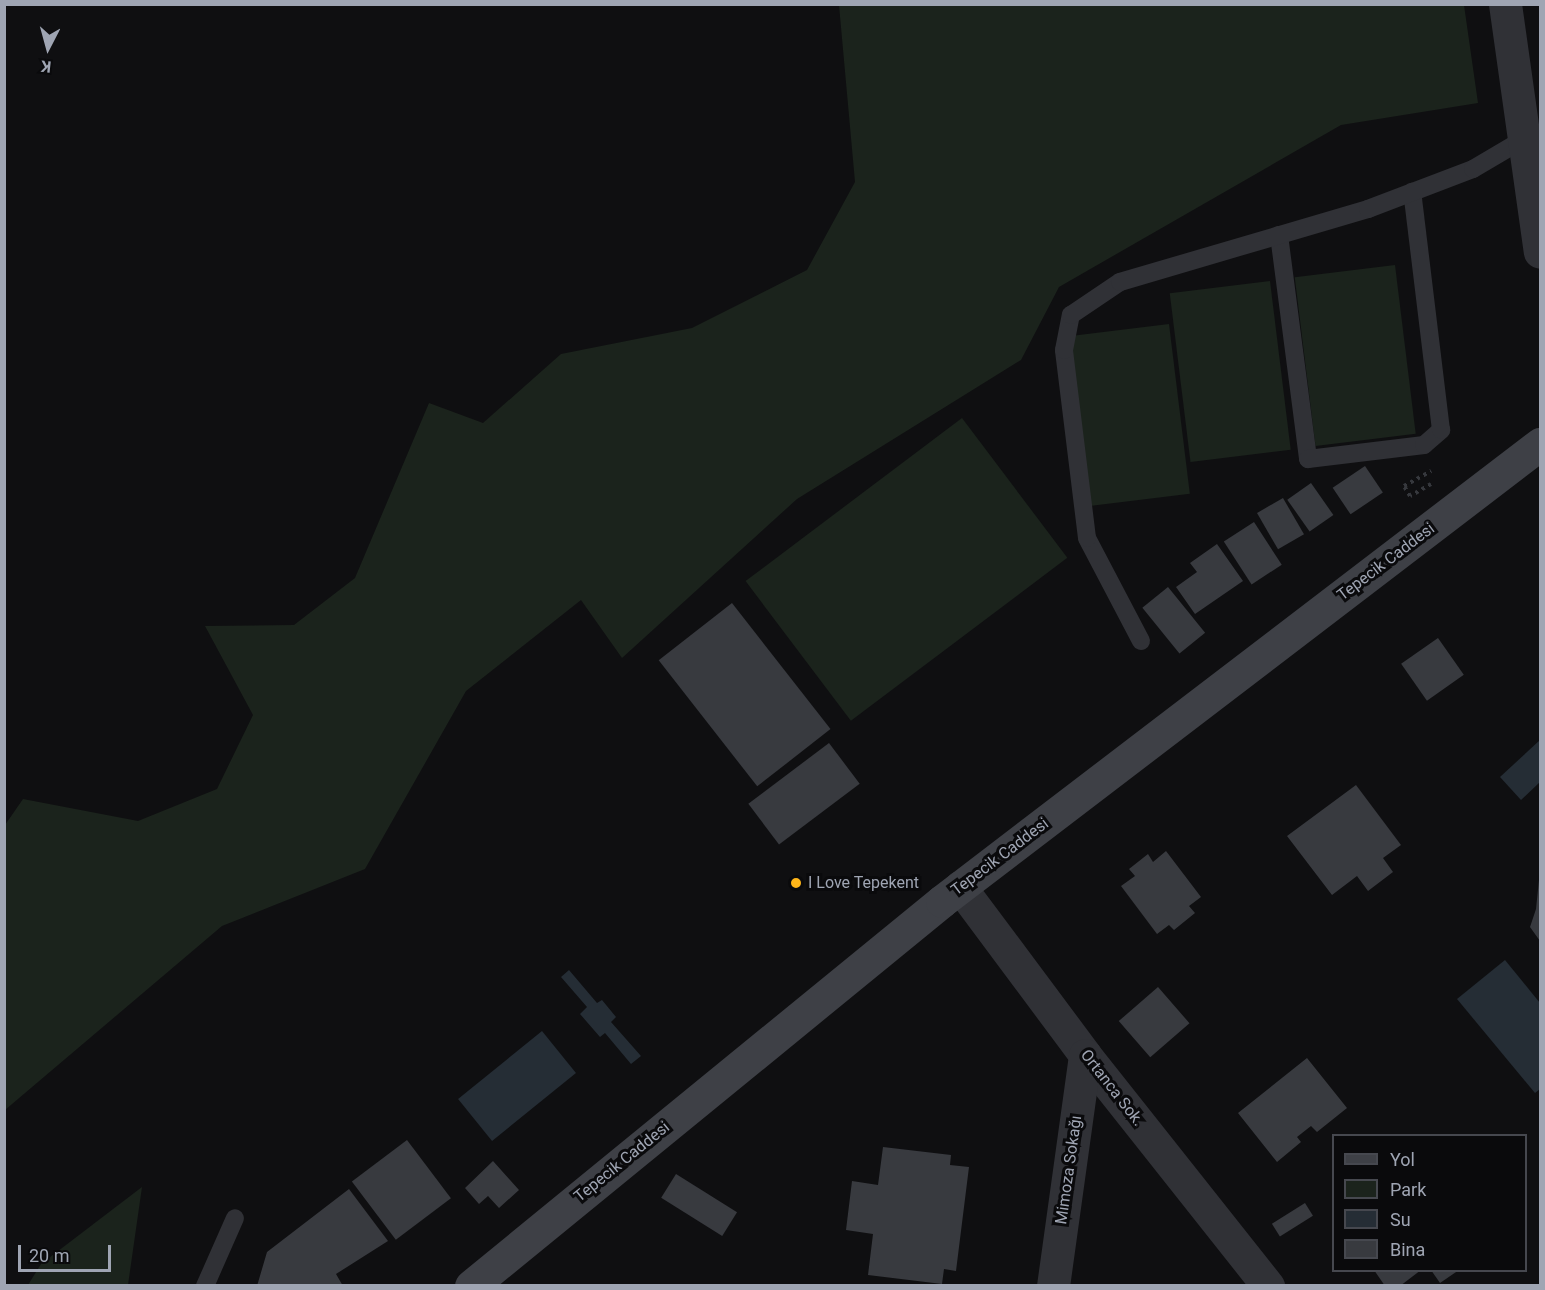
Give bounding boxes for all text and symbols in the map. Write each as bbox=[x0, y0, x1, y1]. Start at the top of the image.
north arrow bbox=[18, 18, 78, 78]
text: K bbox=[40, 56, 52, 76]
street label: Tepecik Caddesi bbox=[1334, 519, 1438, 605]
street label: Tepecik Caddesi bbox=[948, 814, 1052, 900]
place label: I Love Tepekent bbox=[808, 873, 919, 893]
marker: I Love Tepekent bbox=[789, 876, 803, 890]
street label: Ortanca Sok. bbox=[1076, 1046, 1148, 1130]
street label: Mimoza Sokağı bbox=[1052, 1114, 1086, 1226]
street label: Tepecik Caddesi bbox=[571, 1118, 673, 1206]
legend bbox=[1332, 1134, 1527, 1272]
text: Yol bbox=[1390, 1149, 1415, 1170]
text: Park bbox=[1390, 1179, 1426, 1200]
text: Su bbox=[1390, 1209, 1411, 1230]
scale bar bbox=[21, 1233, 114, 1271]
text: Bina bbox=[1390, 1239, 1425, 1260]
text: 20 m bbox=[29, 1245, 69, 1266]

